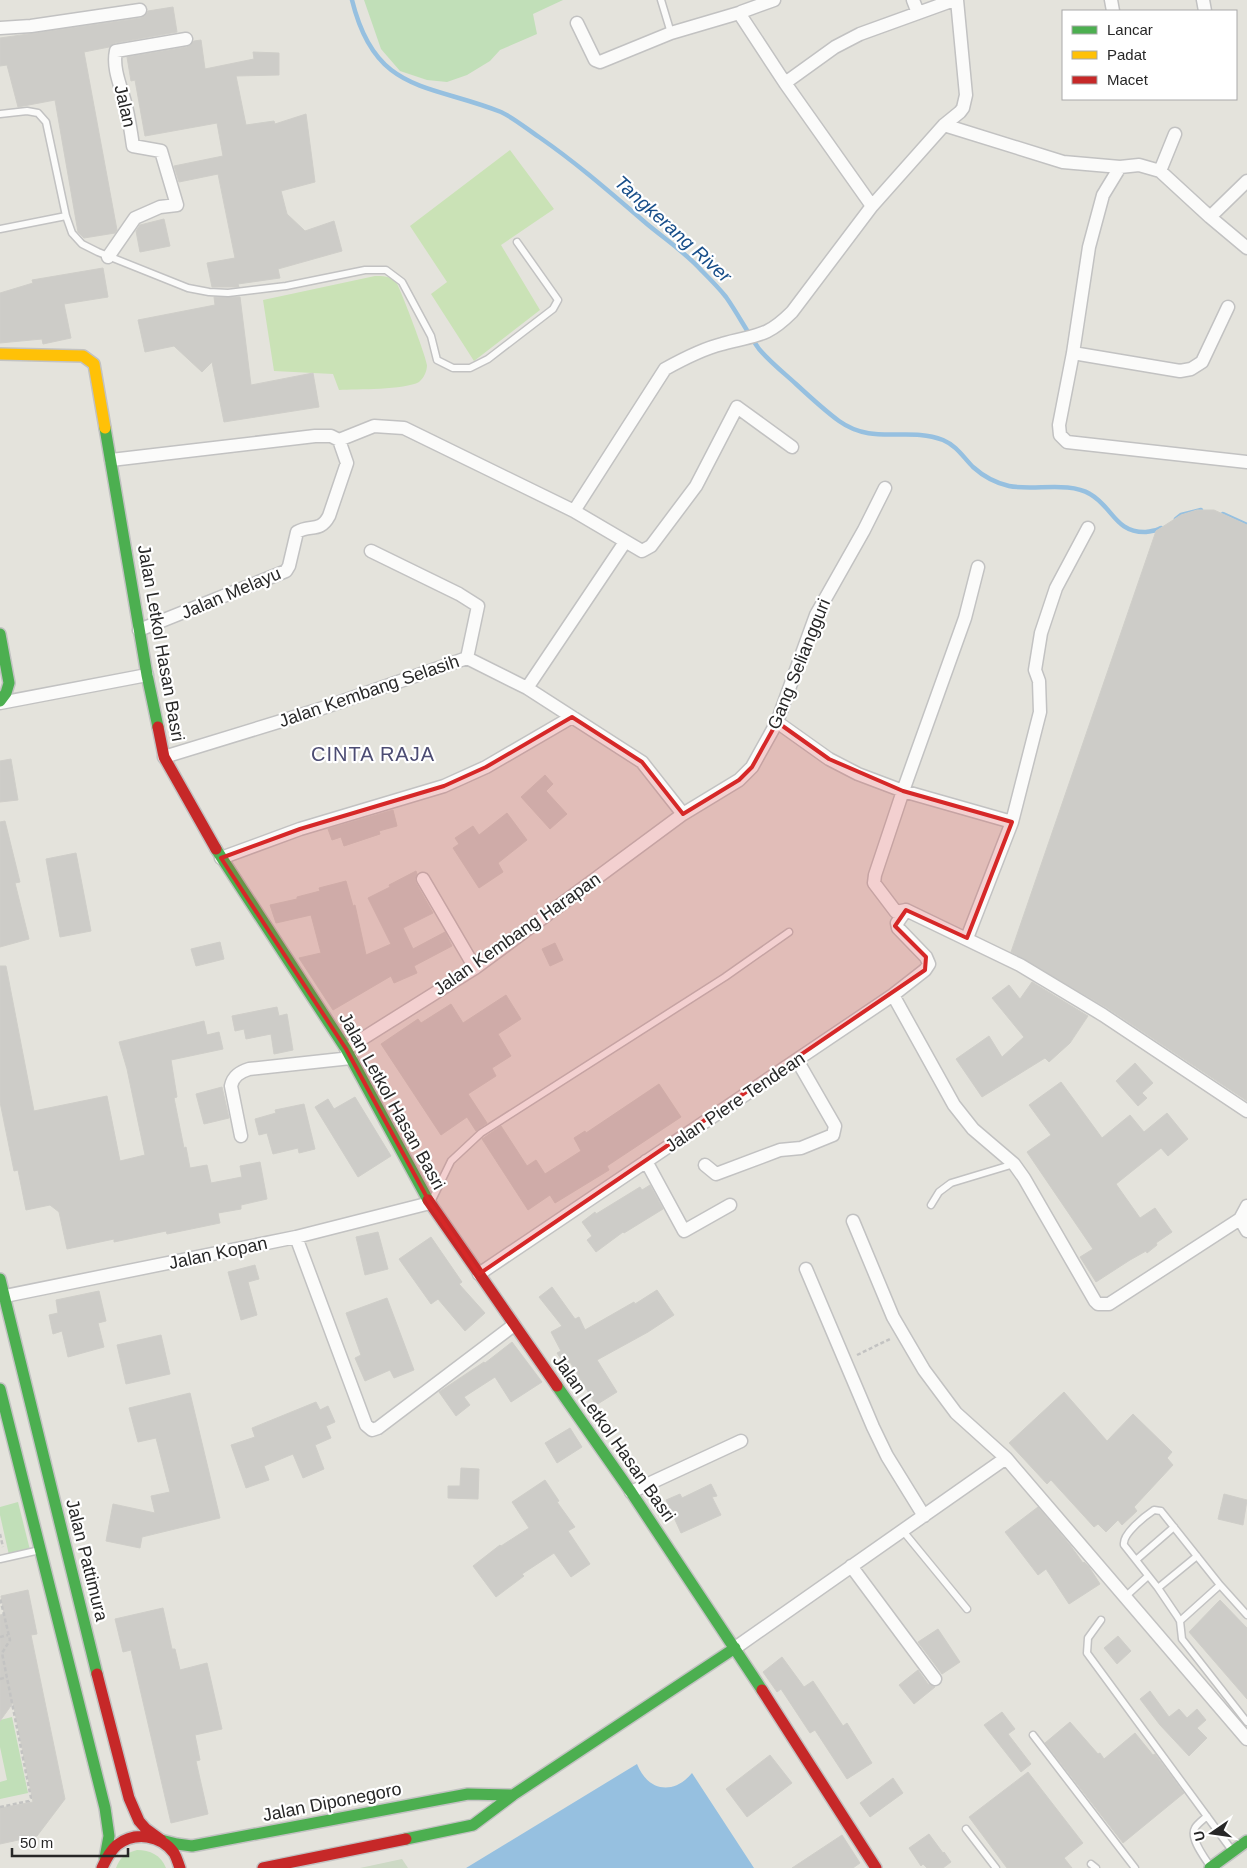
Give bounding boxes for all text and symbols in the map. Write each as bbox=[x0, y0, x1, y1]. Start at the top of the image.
legend bbox=[1062, 10, 1237, 100]
text: Lancar bbox=[1107, 21, 1153, 38]
text: Padat bbox=[1107, 46, 1147, 63]
text: Macet bbox=[1107, 71, 1149, 88]
street label: Jalan bbox=[110, 83, 140, 129]
water label: Tangkerang River bbox=[611, 171, 736, 287]
street label: Jalan Letkol Hasan Basri bbox=[134, 543, 188, 743]
street label: Jalan Melayu bbox=[178, 563, 284, 623]
street label: Gang Seliangguri bbox=[764, 596, 834, 732]
street label: Jalan Kembang Selasih bbox=[276, 651, 462, 731]
district label: CINTA RAJA bbox=[311, 743, 435, 765]
street label: Jalan Kembang Harapan bbox=[430, 869, 604, 999]
street label: Jalan Letkol Hasan Basri bbox=[335, 1009, 449, 1193]
street label: Jalan Piere Tendean bbox=[662, 1048, 808, 1156]
street label: Jalan Kopan bbox=[167, 1233, 269, 1273]
street label: Jalan Letkol Hasan Basri bbox=[549, 1351, 679, 1525]
street label: Jalan Pattimura bbox=[62, 1497, 112, 1624]
street label: Jalan Diponegoro bbox=[261, 1779, 403, 1825]
north arrow bbox=[1187, 1808, 1237, 1858]
scale bar bbox=[12, 1826, 129, 1858]
text: U bbox=[1190, 1829, 1208, 1843]
text: 50 m bbox=[20, 1834, 53, 1851]

